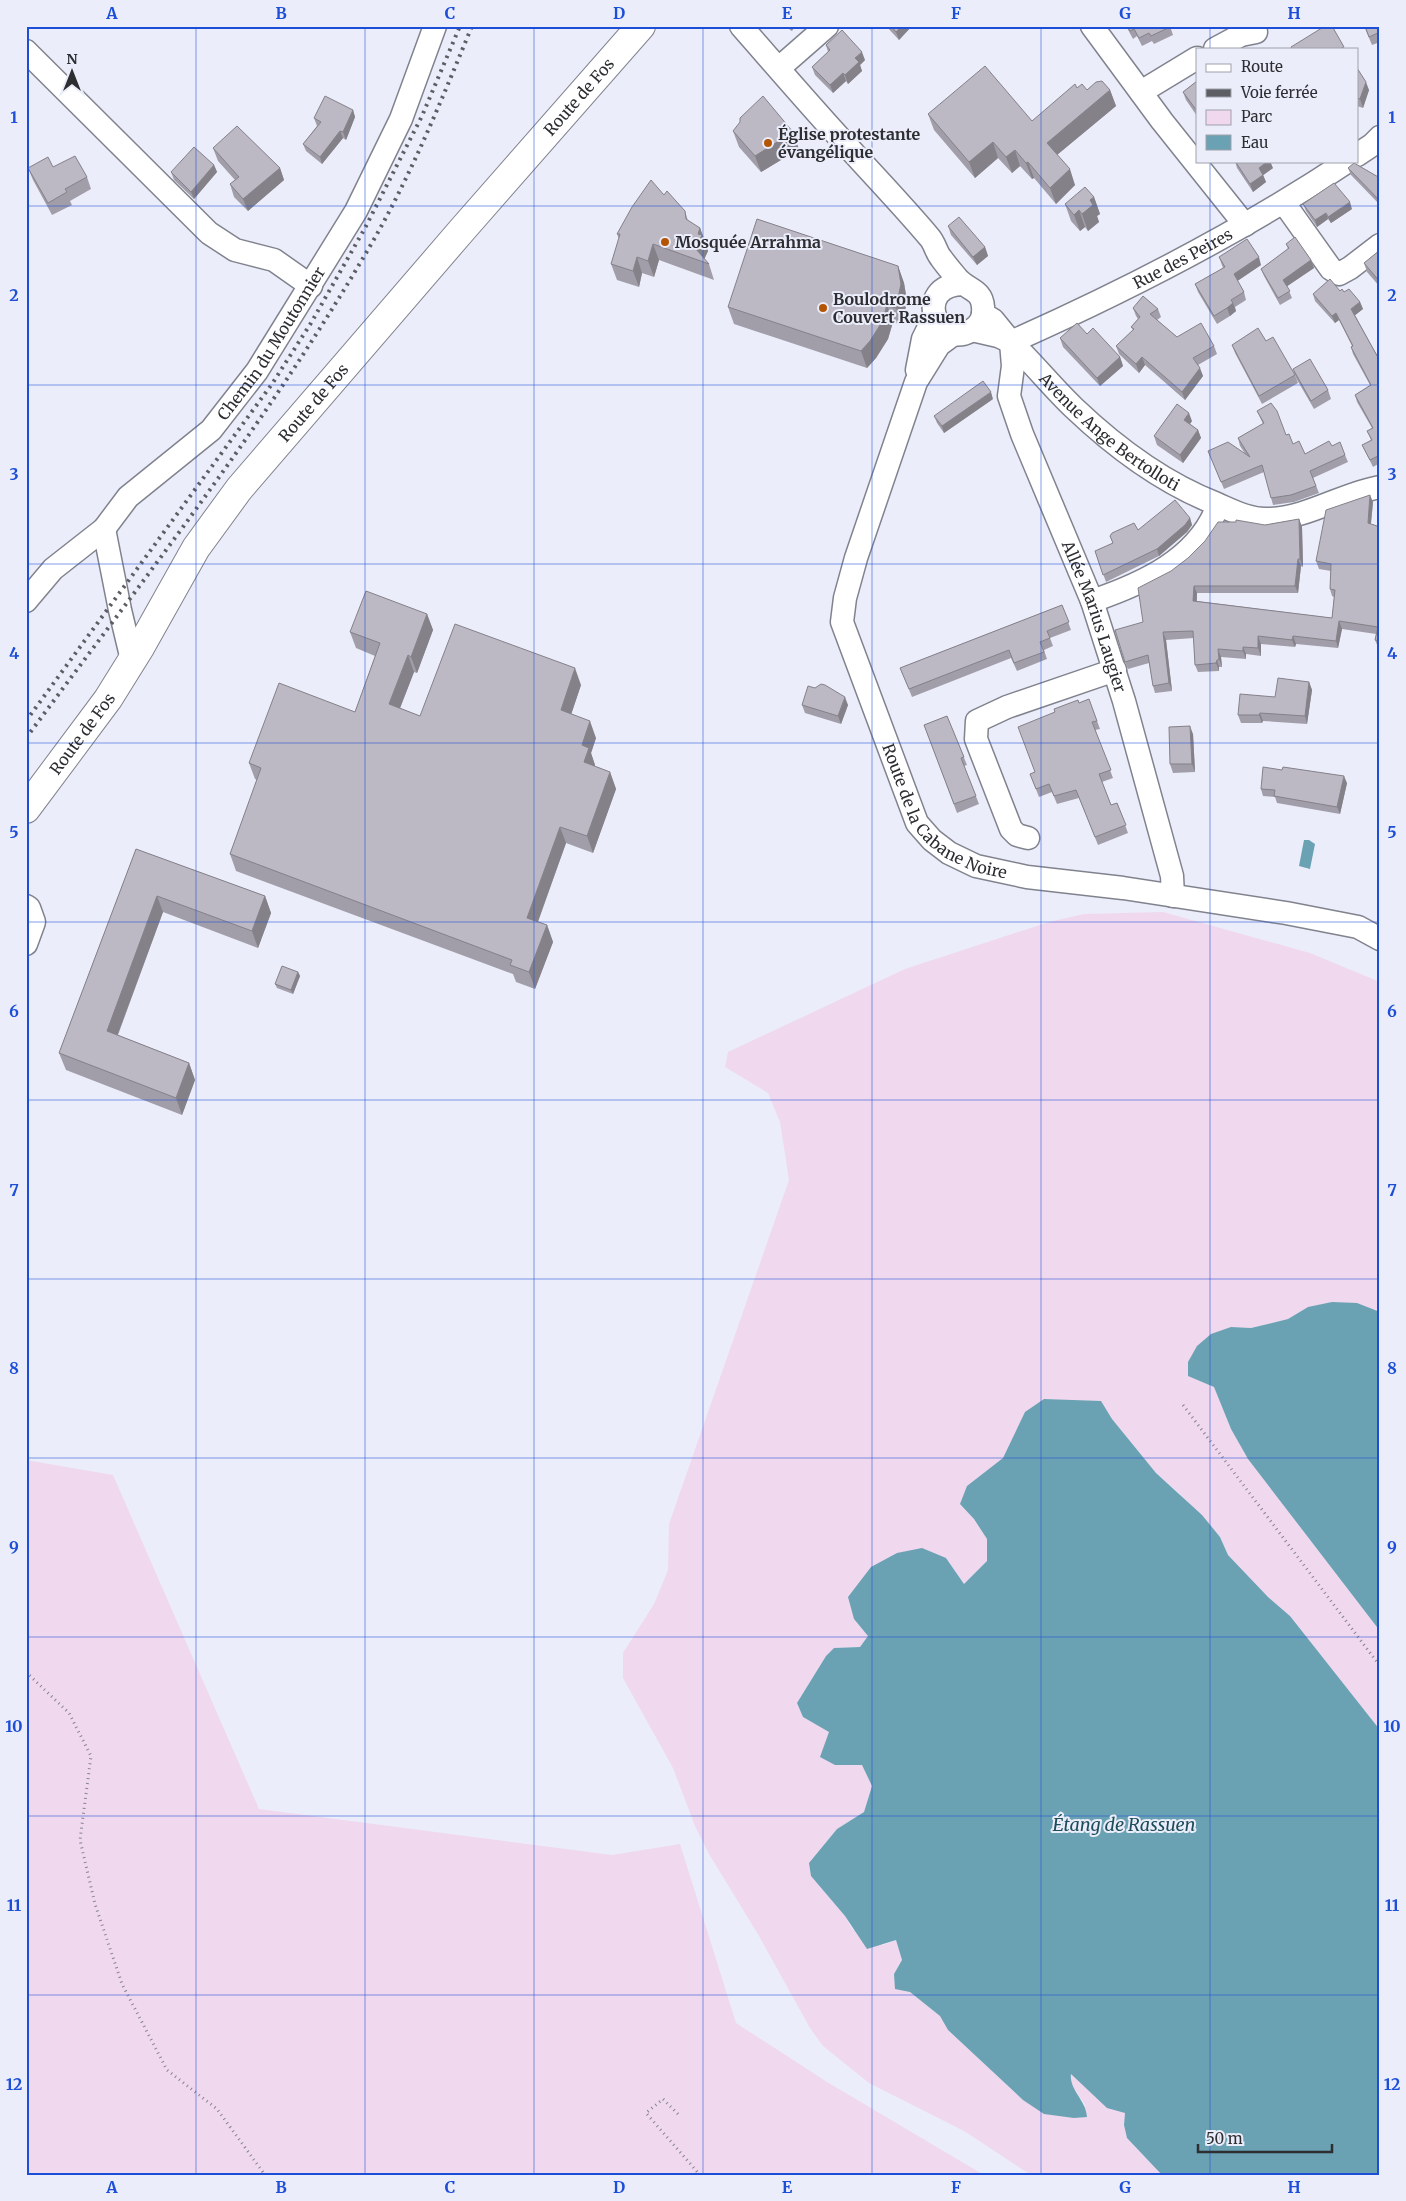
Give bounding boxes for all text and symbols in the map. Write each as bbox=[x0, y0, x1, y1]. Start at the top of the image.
text: A bbox=[105, 3, 118, 23]
text: B bbox=[275, 3, 287, 23]
text: C bbox=[445, 3, 455, 23]
text: D bbox=[613, 3, 625, 23]
text: E bbox=[782, 3, 793, 23]
text: F bbox=[951, 3, 961, 23]
text: G bbox=[1119, 3, 1131, 23]
text: H bbox=[1287, 3, 1301, 23]
north arrow bbox=[48, 48, 98, 98]
legend bbox=[1196, 48, 1358, 162]
text: N bbox=[66, 50, 78, 68]
street label: Route de Fos bbox=[539, 54, 618, 140]
text: Route bbox=[1241, 57, 1283, 76]
text: Voie ferrée bbox=[1240, 83, 1318, 102]
text: 1 bbox=[10, 107, 18, 127]
text: Parc bbox=[1241, 107, 1273, 126]
text: 1 bbox=[1388, 107, 1396, 127]
place label: Église protestante évangélique bbox=[778, 124, 921, 162]
text: Eau bbox=[1241, 133, 1268, 152]
marker: Église protestante évangélique bbox=[762, 137, 774, 149]
street label: Rue des Peires bbox=[1130, 224, 1236, 293]
place label: Mosquée Arrahma bbox=[675, 232, 821, 252]
marker: Mosquée Arrahma bbox=[659, 236, 671, 248]
street label: Chemin du Moutonnier bbox=[213, 263, 329, 424]
text: 2 bbox=[9, 285, 19, 305]
text: 2 bbox=[1387, 285, 1397, 305]
place label: Boulodrome Couvert Rassuen bbox=[833, 289, 965, 327]
marker: Boulodrome Couvert Rassuen bbox=[817, 302, 829, 314]
street label: Route de Fos bbox=[274, 359, 353, 446]
street label: Avenue Ange Bertolloti bbox=[1035, 368, 1183, 495]
text: 3 bbox=[9, 464, 19, 484]
text: 3 bbox=[1387, 464, 1397, 484]
street label: Allée Marius Laugier bbox=[1057, 537, 1131, 695]
text: 4 bbox=[9, 643, 19, 663]
text: 4 bbox=[1387, 643, 1397, 663]
street label: Route de Fos bbox=[45, 689, 119, 778]
street label: Route de la Cabane Noire bbox=[878, 741, 1009, 882]
text: 5 bbox=[9, 822, 19, 842]
text: 5 bbox=[1387, 822, 1397, 842]
text: 6 bbox=[9, 1001, 19, 1021]
text: 6 bbox=[1387, 1001, 1397, 1021]
text: 7 bbox=[9, 1180, 19, 1200]
text: 7 bbox=[1387, 1180, 1397, 1200]
text: 8 bbox=[9, 1358, 19, 1378]
text: 8 bbox=[1387, 1358, 1397, 1378]
text: 9 bbox=[9, 1537, 19, 1557]
text: 9 bbox=[1387, 1537, 1397, 1557]
text: 10 bbox=[5, 1716, 23, 1736]
text: 10 bbox=[1383, 1716, 1401, 1736]
water label: Étang de Rassuen bbox=[1053, 1813, 1195, 1836]
text: 11 bbox=[7, 1895, 22, 1915]
text: 11 bbox=[1385, 1895, 1400, 1915]
text: 12 bbox=[6, 2074, 22, 2094]
text: 12 bbox=[1384, 2074, 1400, 2094]
scale bar bbox=[1198, 2121, 1332, 2153]
text: 50 m bbox=[1206, 2129, 1243, 2148]
text: A bbox=[105, 2177, 118, 2197]
text: B bbox=[275, 2177, 287, 2197]
text: C bbox=[445, 2177, 455, 2197]
text: D bbox=[613, 2177, 625, 2197]
text: E bbox=[782, 2177, 793, 2197]
text: F bbox=[951, 2177, 961, 2197]
text: G bbox=[1119, 2177, 1131, 2197]
text: H bbox=[1287, 2177, 1301, 2197]

